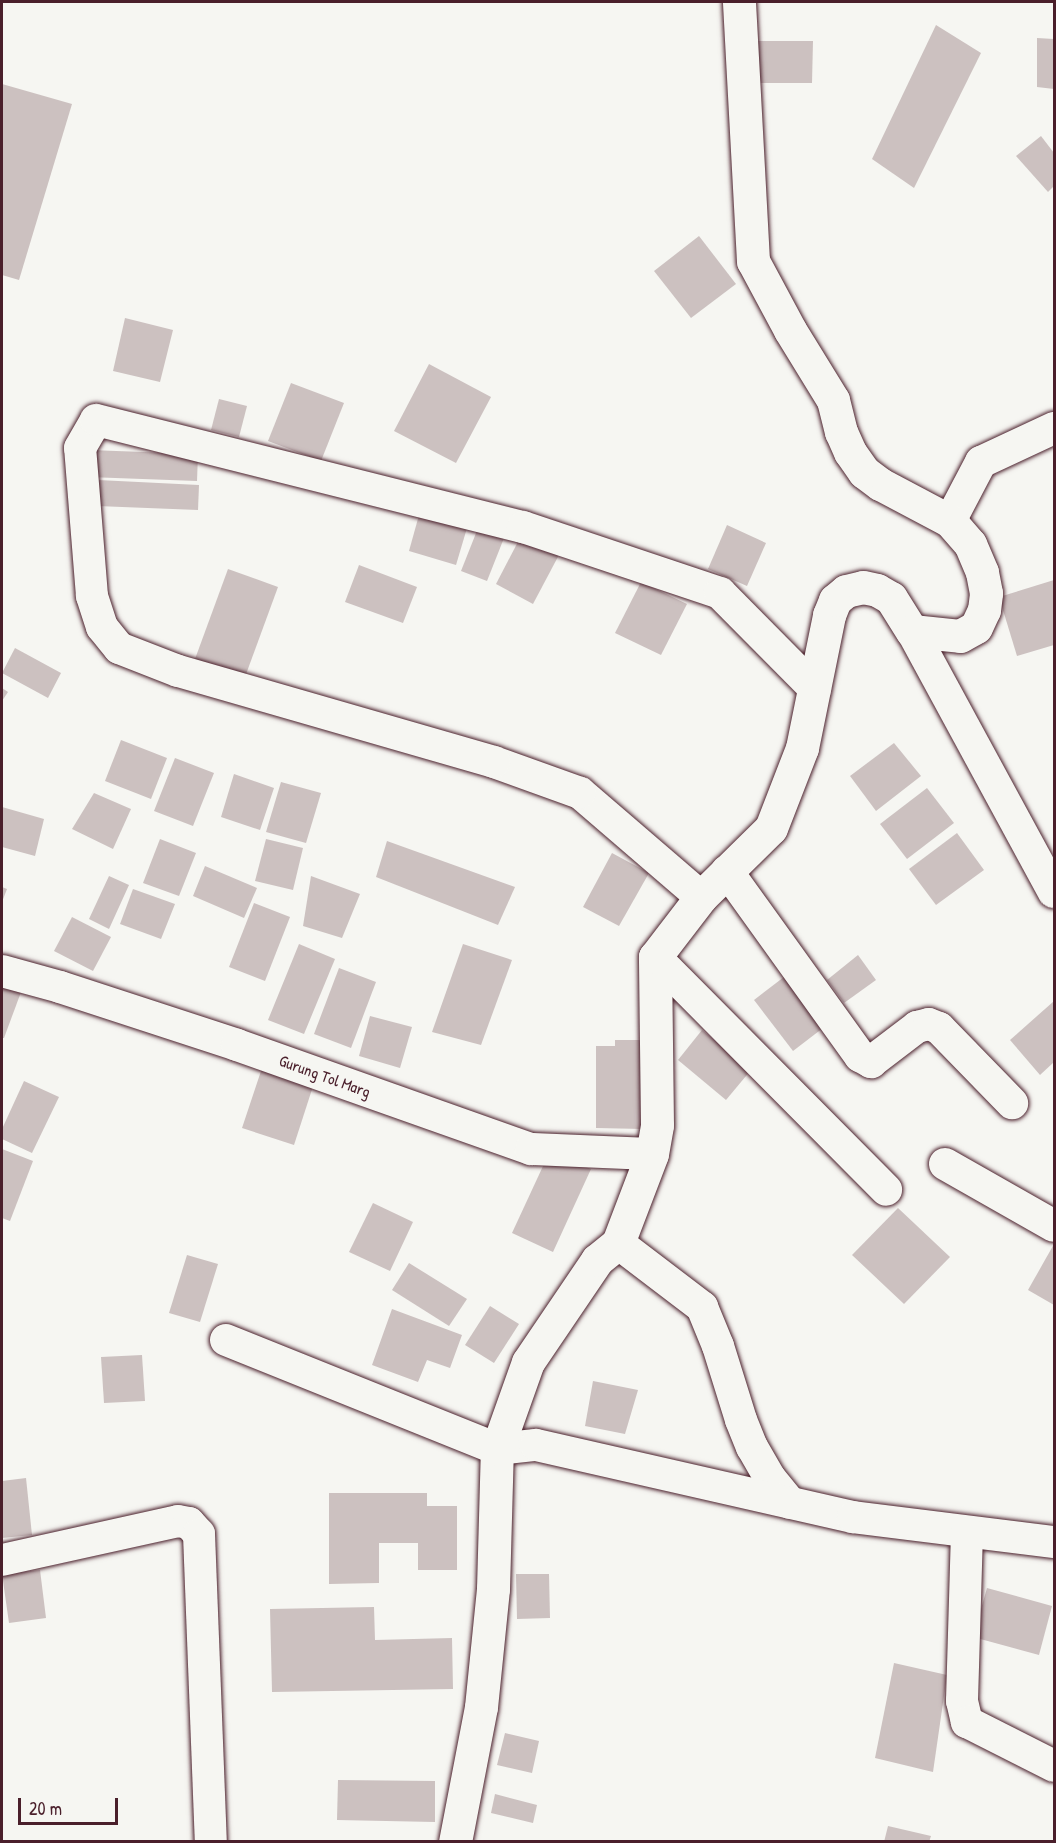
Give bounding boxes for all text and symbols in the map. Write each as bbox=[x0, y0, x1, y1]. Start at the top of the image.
street label: Gurung Tol Marg bbox=[277, 1051, 373, 1101]
scale bar bbox=[21, 1786, 122, 1824]
text: 20 m bbox=[29, 1796, 62, 1821]

